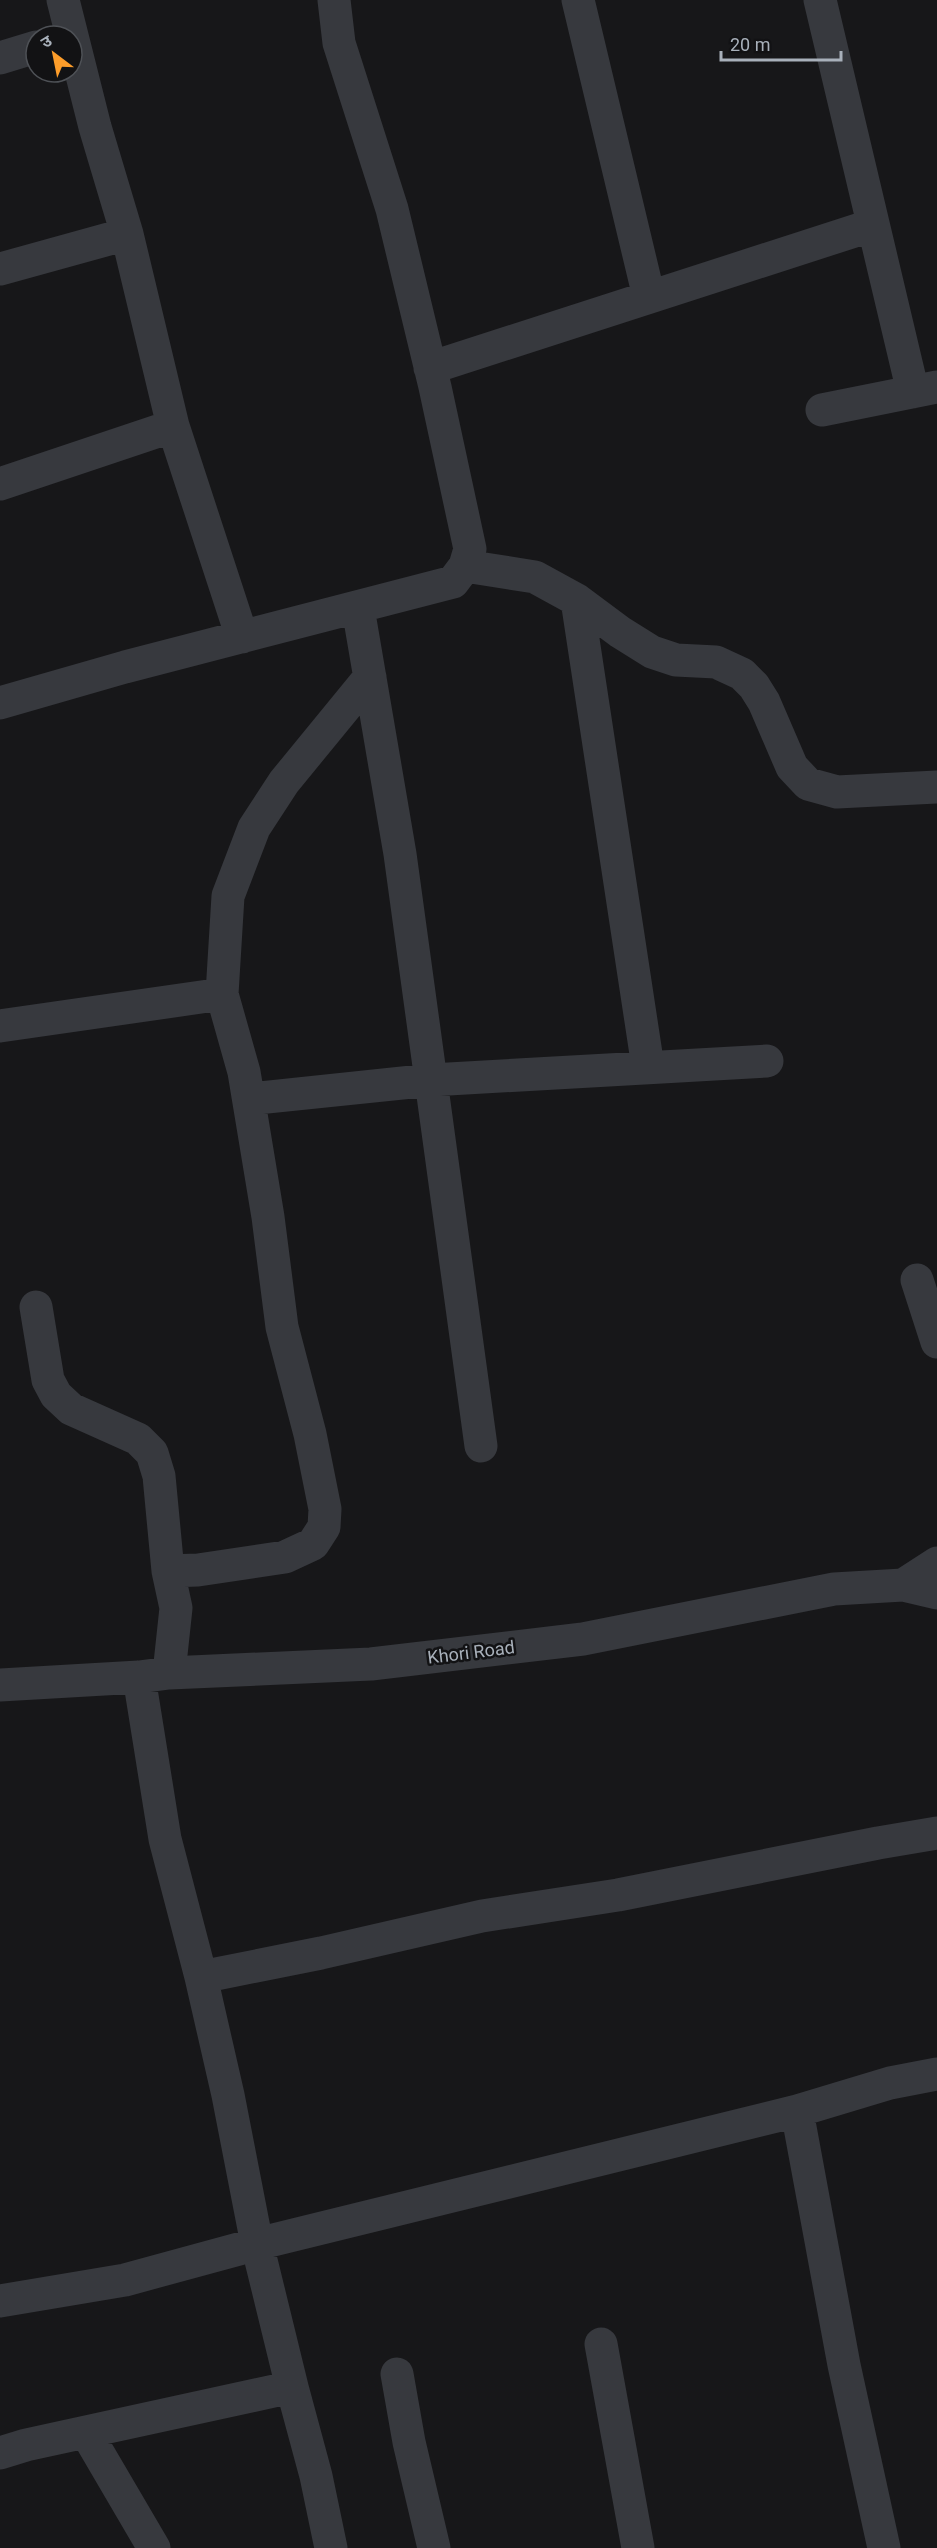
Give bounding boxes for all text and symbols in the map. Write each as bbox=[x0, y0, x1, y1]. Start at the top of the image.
north arrow bbox=[24, 24, 84, 84]
scale bar bbox=[721, 24, 841, 62]
text: उ bbox=[37, 31, 56, 52]
text: 20 m bbox=[730, 34, 770, 55]
street label: Khori Road bbox=[426, 1636, 516, 1668]

